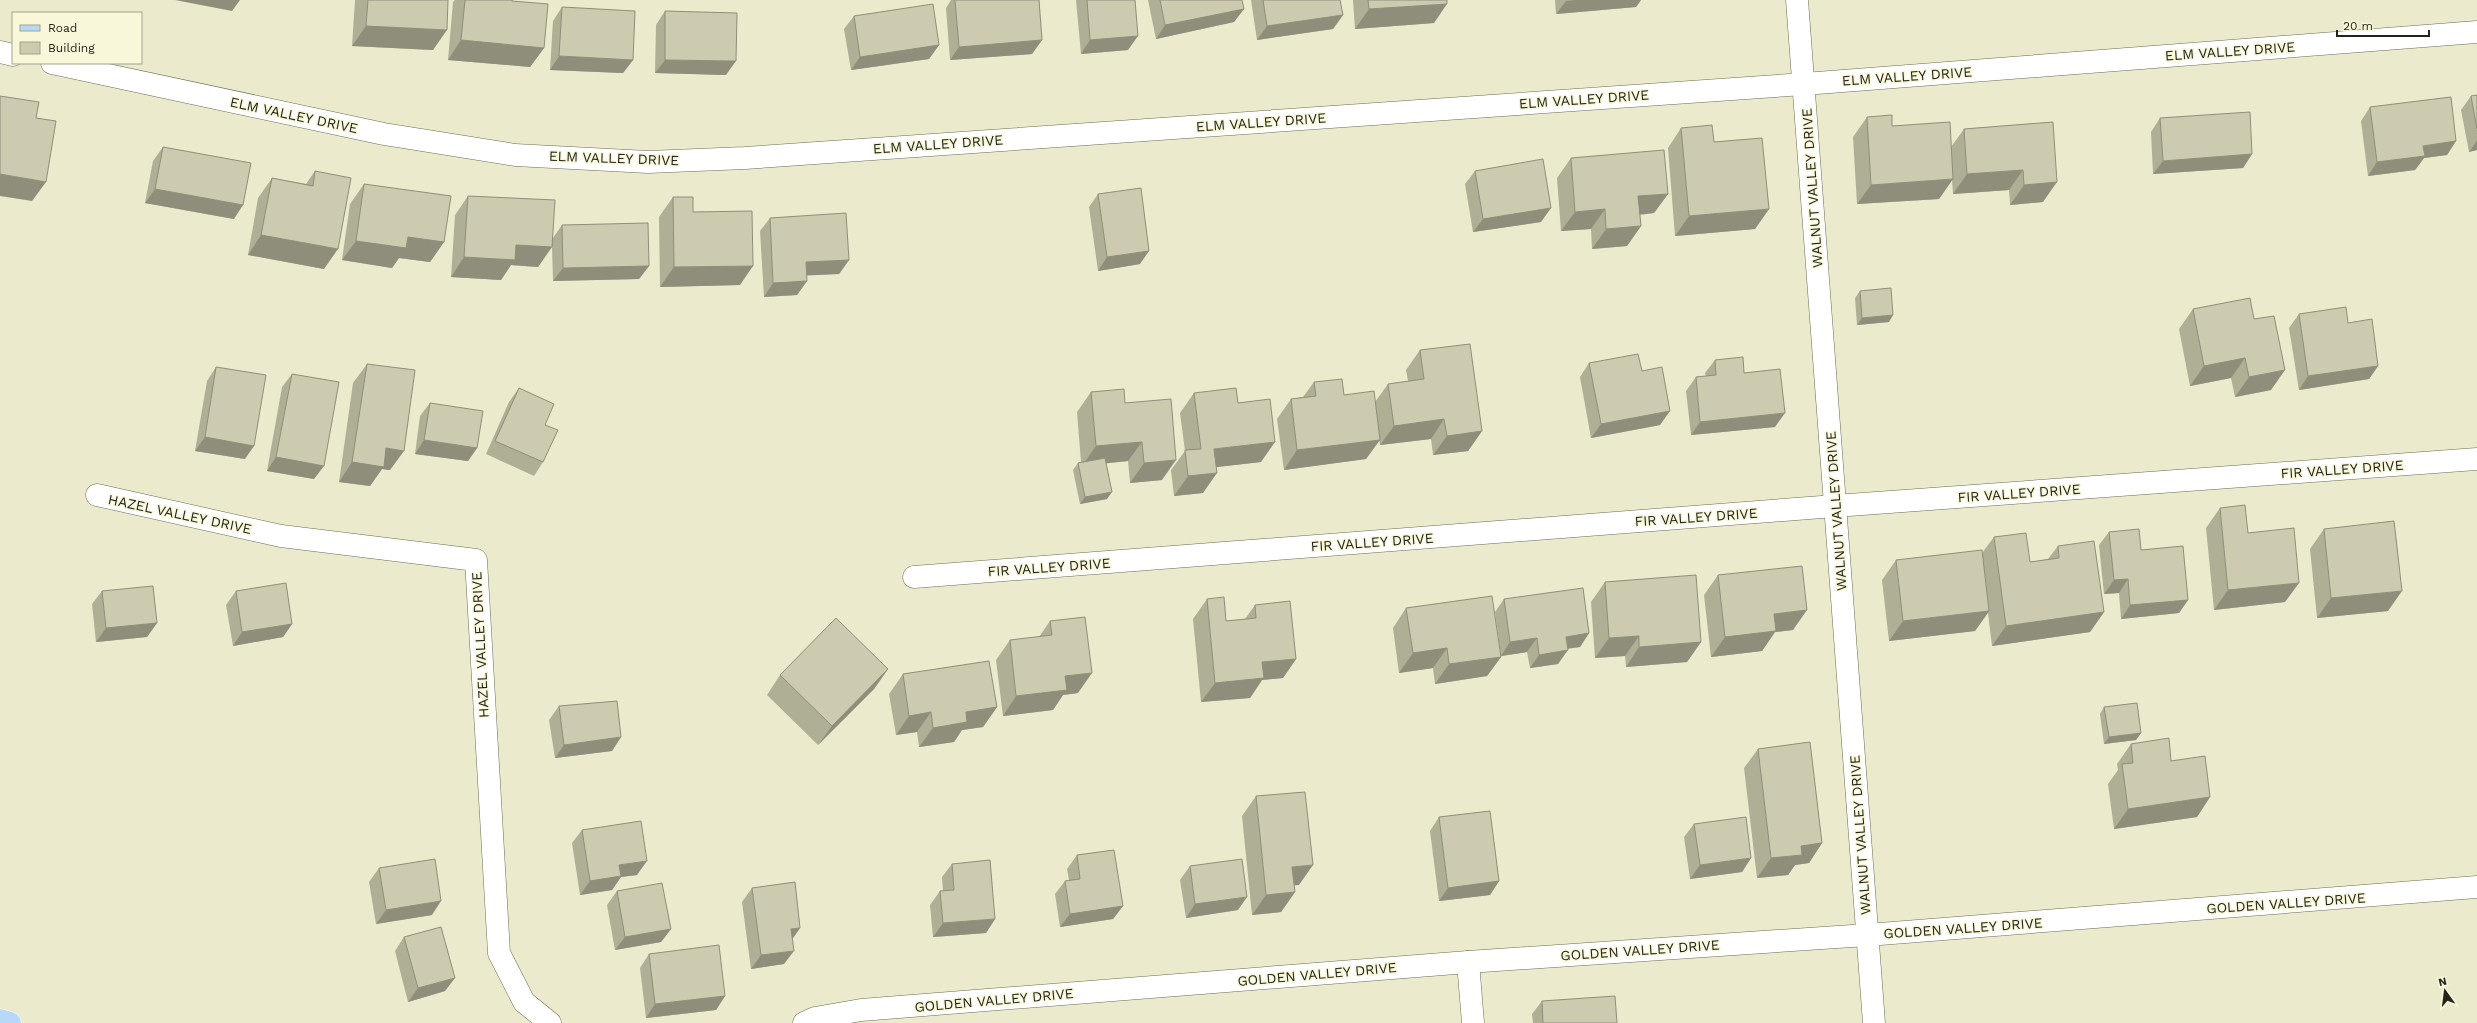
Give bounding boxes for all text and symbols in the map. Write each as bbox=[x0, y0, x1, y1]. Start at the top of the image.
legend bbox=[12, 12, 142, 64]
scale bar bbox=[2337, 12, 2429, 38]
text: 20 m bbox=[2343, 19, 2373, 33]
text: Road bbox=[48, 21, 77, 35]
street label: ELM VALLEY DRIVE bbox=[2164, 38, 2296, 64]
text: Building bbox=[48, 41, 95, 55]
street label: ELM VALLEY DRIVE bbox=[1841, 63, 1973, 89]
street label: ELM VALLEY DRIVE bbox=[1518, 86, 1650, 112]
street label: ELM VALLEY DRIVE bbox=[229, 94, 360, 136]
street label: WALNUT VALLEY DRIVE bbox=[1798, 108, 1826, 268]
street label: ELM VALLEY DRIVE bbox=[1195, 109, 1327, 135]
street label: ELM VALLEY DRIVE bbox=[872, 131, 1004, 157]
street label: ELM VALLEY DRIVE bbox=[549, 148, 680, 168]
street label: WALNUT VALLEY DRIVE bbox=[1822, 431, 1850, 591]
street label: FIR VALLEY DRIVE bbox=[2280, 457, 2404, 481]
street label: FIR VALLEY DRIVE bbox=[1957, 481, 2081, 505]
street label: HAZEL VALLEY DRIVE bbox=[107, 491, 253, 537]
street label: FIR VALLEY DRIVE bbox=[1634, 505, 1758, 529]
street label: FIR VALLEY DRIVE bbox=[1310, 530, 1434, 554]
street label: FIR VALLEY DRIVE bbox=[987, 555, 1111, 579]
street label: HAZEL VALLEY DRIVE bbox=[468, 571, 492, 719]
street label: WALNUT VALLEY DRIVE bbox=[1846, 755, 1874, 915]
street label: GOLDEN VALLEY DRIVE bbox=[2206, 889, 2366, 917]
street label: GOLDEN VALLEY DRIVE bbox=[1883, 914, 2043, 942]
street label: GOLDEN VALLEY DRIVE bbox=[1560, 936, 1720, 964]
street label: GOLDEN VALLEY DRIVE bbox=[1237, 959, 1397, 989]
north arrow bbox=[2425, 971, 2465, 1011]
text: N bbox=[2437, 974, 2448, 989]
street label: GOLDEN VALLEY DRIVE bbox=[914, 985, 1074, 1015]

